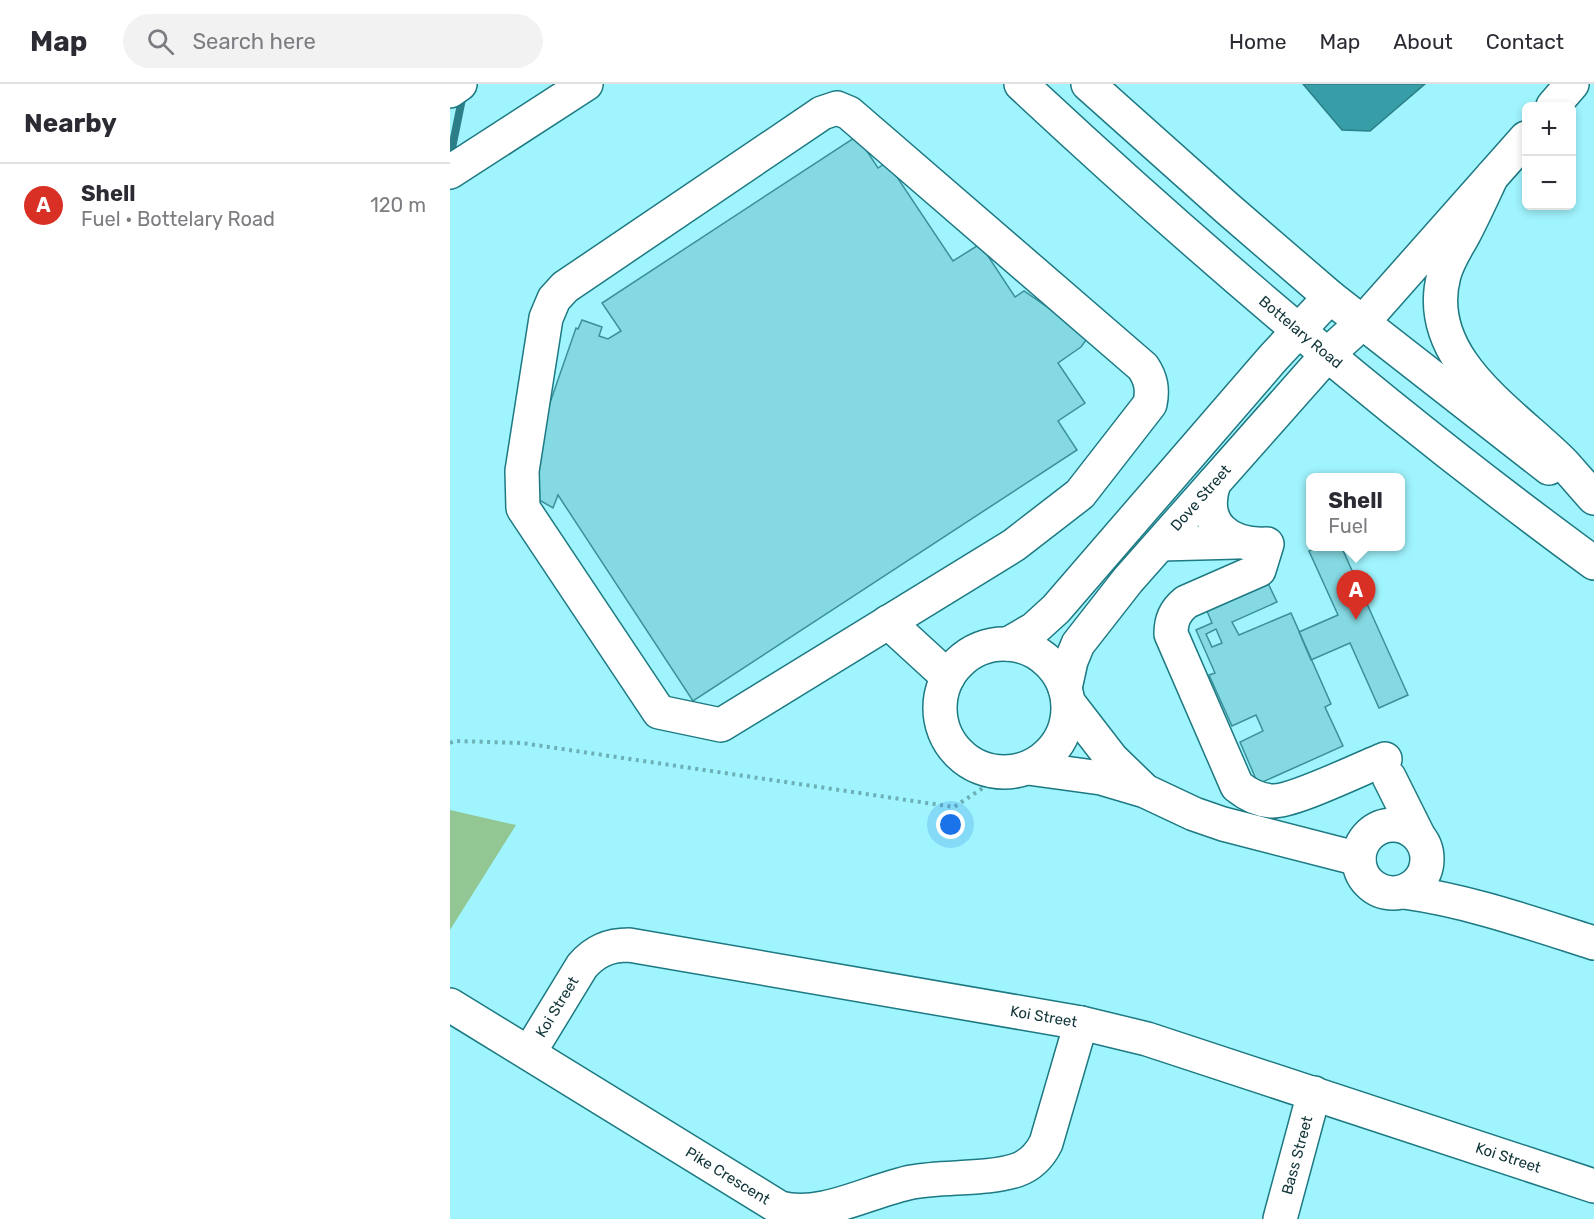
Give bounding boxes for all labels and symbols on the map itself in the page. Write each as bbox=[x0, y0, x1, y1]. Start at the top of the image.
street label: Bottelary Road bbox=[1255, 292, 1346, 372]
street label: Dove Street bbox=[1167, 461, 1235, 535]
pin: A bbox=[1336, 570, 1376, 620]
your location bbox=[936, 810, 965, 839]
street label: Koi Street bbox=[532, 973, 583, 1041]
street label: Koi Street bbox=[1009, 1002, 1079, 1031]
street label: Bass Street bbox=[1278, 1114, 1316, 1197]
street label: Koi Street bbox=[1473, 1139, 1543, 1177]
street label: Pike Crescent bbox=[682, 1143, 773, 1209]

